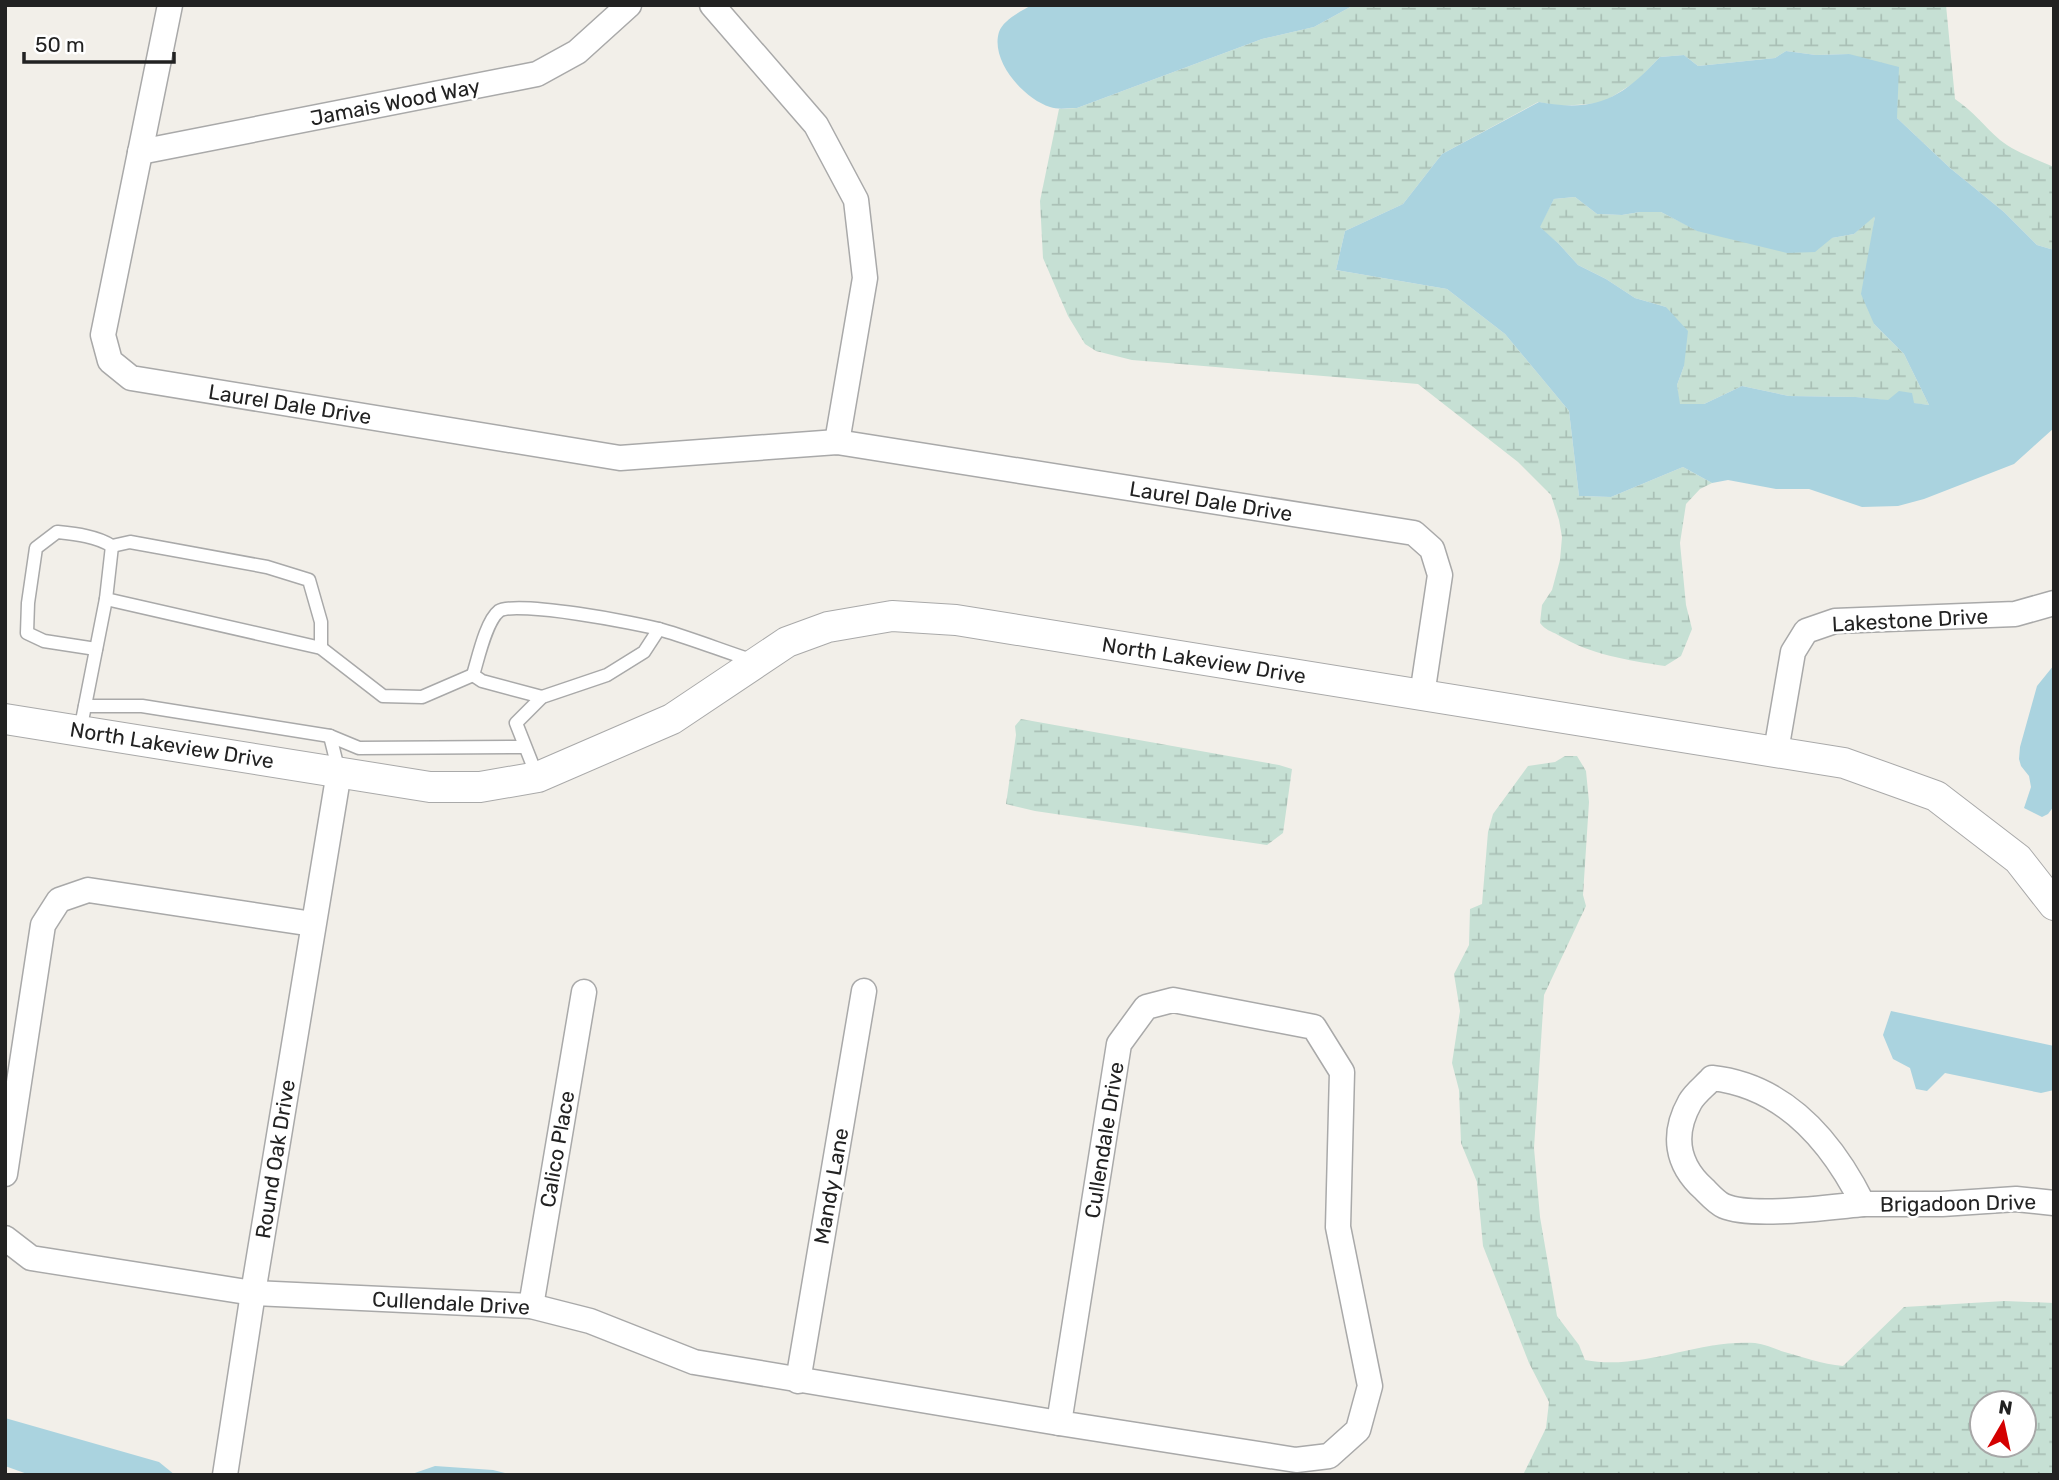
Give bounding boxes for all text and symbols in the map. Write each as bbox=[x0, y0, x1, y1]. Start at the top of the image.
scale bar bbox=[24, 21, 175, 65]
text: 50 m bbox=[35, 32, 85, 57]
street label: Jamais Wood Way bbox=[308, 73, 483, 131]
street label: Laurel Dale Drive bbox=[207, 379, 373, 429]
street label: Laurel Dale Drive bbox=[1128, 476, 1294, 526]
street label: Lakestone Drive bbox=[1831, 603, 1989, 637]
street label: North Lakeview Drive bbox=[1100, 632, 1308, 688]
street label: North Lakeview Drive bbox=[68, 717, 276, 773]
street label: Cullendale Drive bbox=[1079, 1060, 1129, 1220]
street label: Round Oak Drive bbox=[250, 1078, 300, 1240]
street label: Calico Place bbox=[534, 1089, 580, 1209]
street label: Mandy Lane bbox=[808, 1126, 854, 1246]
street label: Brigadoon Drive bbox=[1880, 1189, 2036, 1217]
street label: Cullendale Drive bbox=[371, 1286, 531, 1320]
north arrow bbox=[1968, 1389, 2038, 1459]
text: N bbox=[1997, 1395, 2014, 1420]

